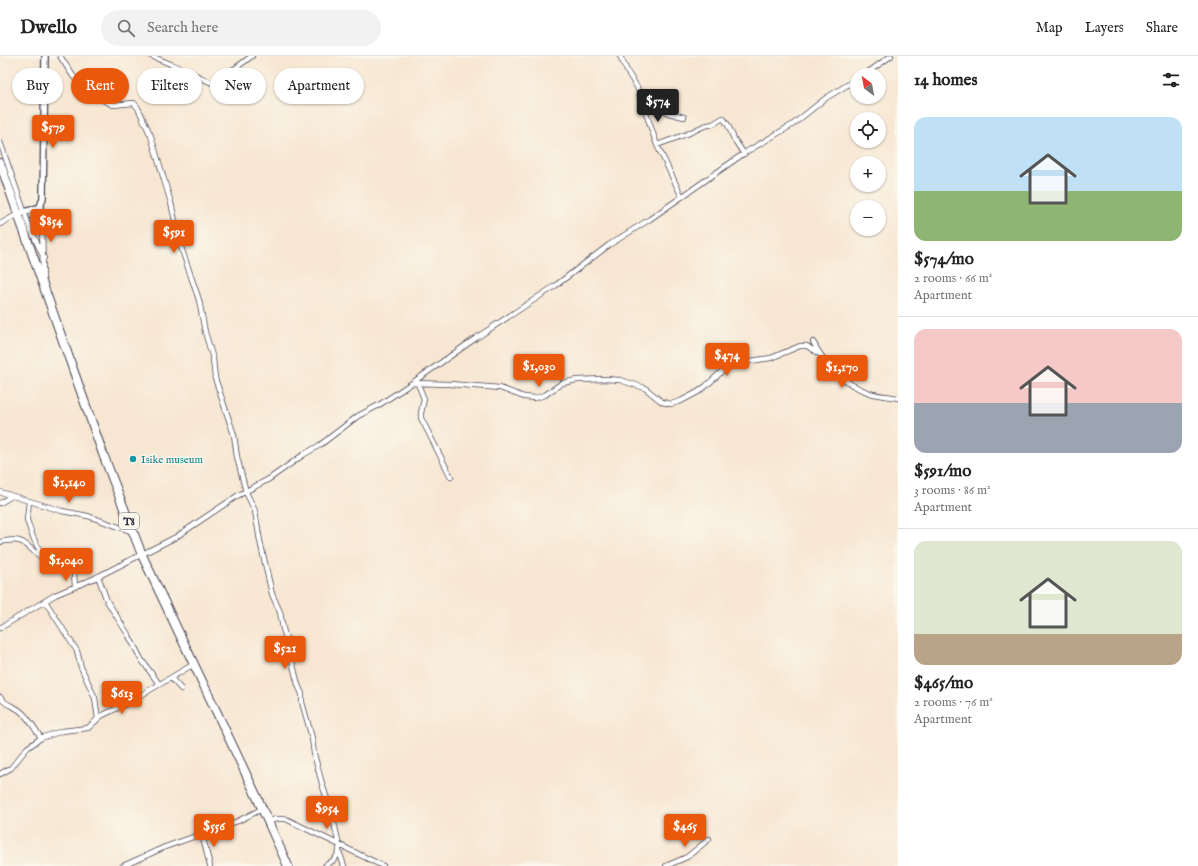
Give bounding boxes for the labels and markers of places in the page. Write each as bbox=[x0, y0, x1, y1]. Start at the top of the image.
pin: $574 bbox=[634, 89, 682, 123]
pin: $579 bbox=[29, 115, 77, 149]
pin: $854 bbox=[27, 209, 75, 243]
pin: $591 bbox=[150, 220, 198, 254]
pin: $474 bbox=[703, 343, 751, 377]
pin: $1,030 bbox=[506, 354, 572, 388]
pin: $1,170 bbox=[809, 355, 875, 389]
place label: Isike museum bbox=[141, 453, 204, 467]
marker: Isike museum bbox=[128, 454, 138, 464]
pin: $1,140 bbox=[36, 470, 102, 504]
pin: $1,040 bbox=[33, 548, 99, 582]
pin: $521 bbox=[261, 636, 309, 670]
pin: $613 bbox=[98, 681, 146, 715]
pin: $954 bbox=[303, 796, 351, 830]
pin: $556 bbox=[190, 814, 238, 848]
pin: $465 bbox=[661, 814, 709, 848]

